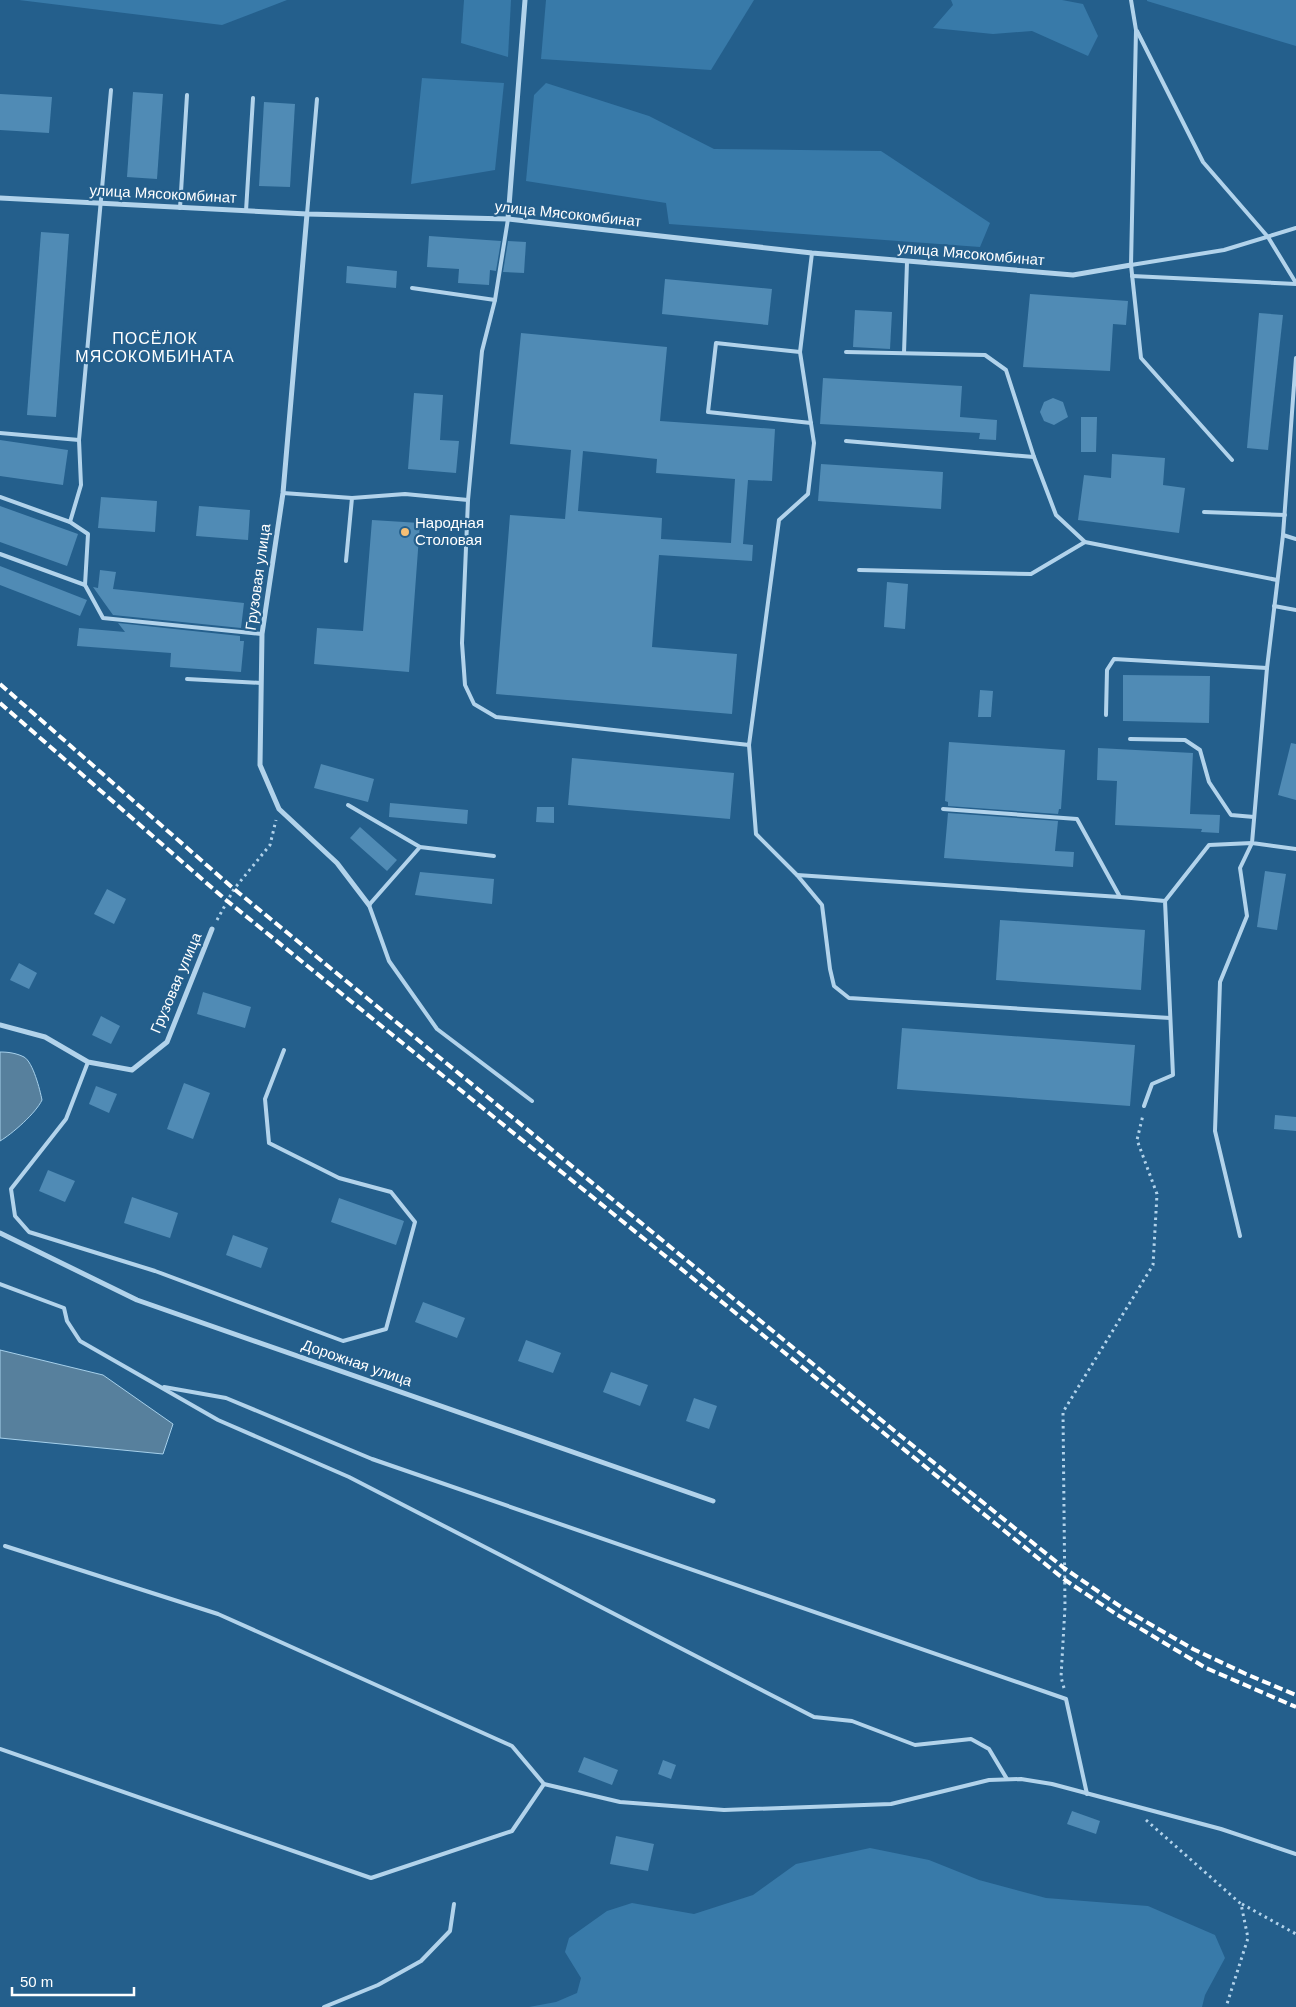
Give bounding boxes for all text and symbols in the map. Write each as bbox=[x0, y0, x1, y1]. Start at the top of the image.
street label: улица Мясокомбинат bbox=[89, 181, 237, 206]
street label: улица Мясокомбинат bbox=[494, 197, 642, 230]
street label: улица Мясокомбинат bbox=[897, 239, 1045, 268]
district label: ПОСЁЛОК МЯСОКОМБИНАТА bbox=[75, 330, 235, 365]
place label: Народная Столовая bbox=[415, 514, 484, 548]
street label: Грузовая улица bbox=[242, 522, 274, 631]
marker: Народная Столовая bbox=[399, 526, 411, 538]
street label: Грузовая улица bbox=[147, 929, 205, 1036]
street label: Дорожная улица bbox=[300, 1336, 415, 1390]
scale bar bbox=[12, 1964, 135, 1996]
text: 50 m bbox=[20, 1973, 53, 1990]

